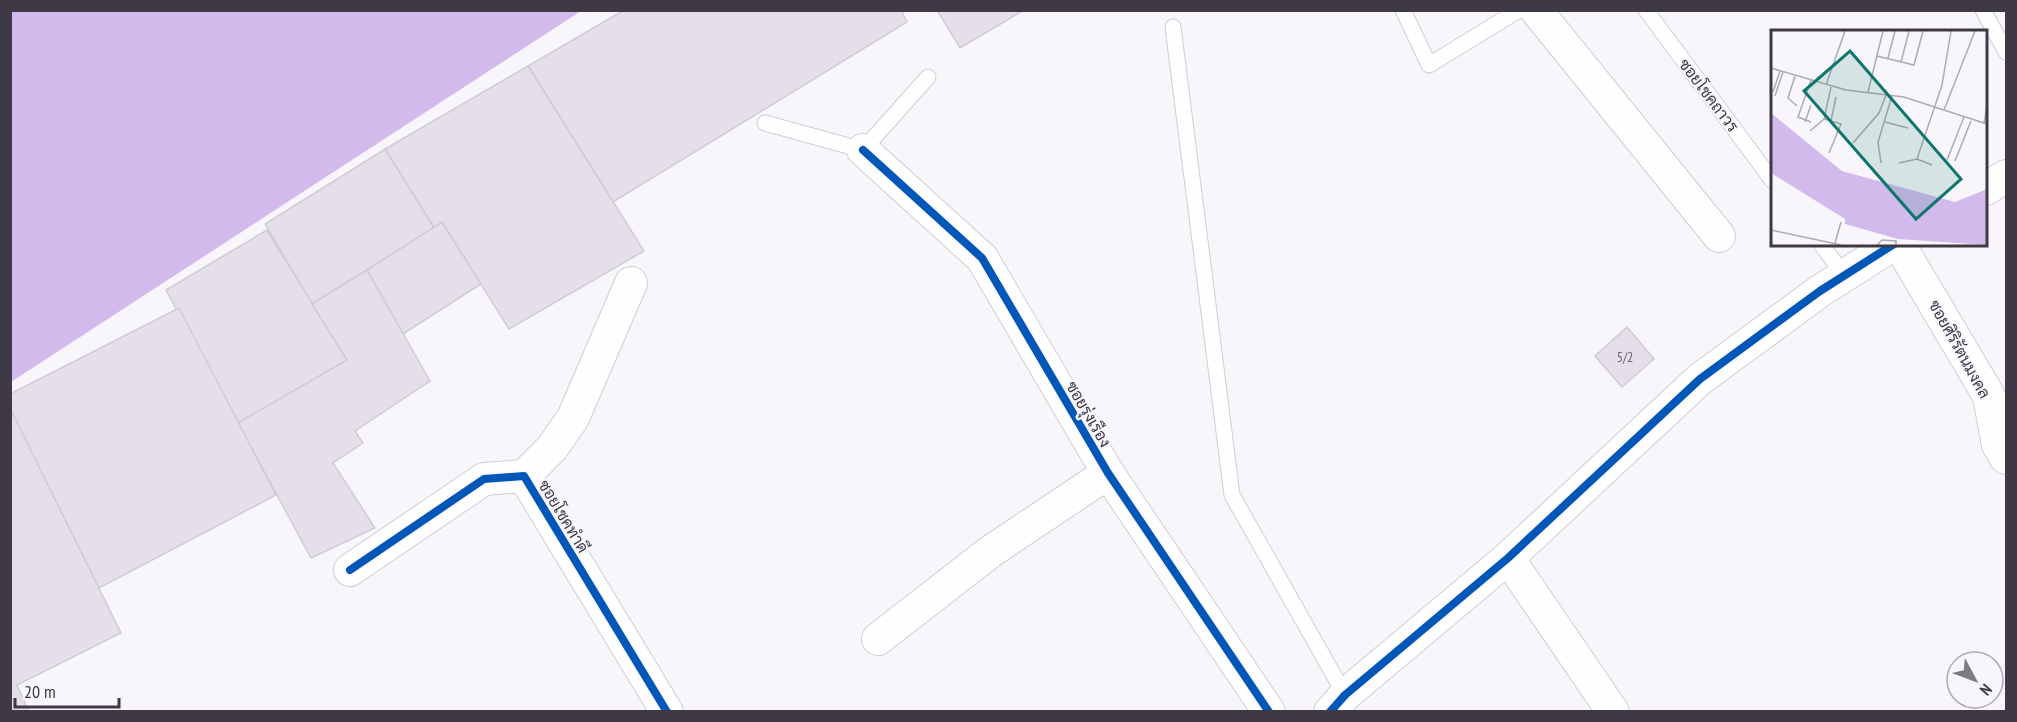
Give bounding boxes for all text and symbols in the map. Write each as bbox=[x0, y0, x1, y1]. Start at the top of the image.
inset map bbox=[1771, 30, 1987, 246]
street label: ซอยโชคถาวร bbox=[1675, 54, 1744, 136]
street label: ซอยศิริรัตนมงคล bbox=[1925, 296, 1995, 402]
house number: 5/2 bbox=[1617, 348, 1633, 366]
street label: ซอยรุ่งเรือง bbox=[1060, 377, 1116, 452]
street label: ซอยโชคทำดี bbox=[534, 475, 594, 556]
north arrow bbox=[1945, 650, 2005, 710]
scale bar bbox=[15, 671, 118, 709]
text: 20 m bbox=[24, 680, 56, 703]
text: N bbox=[1976, 680, 1997, 700]

